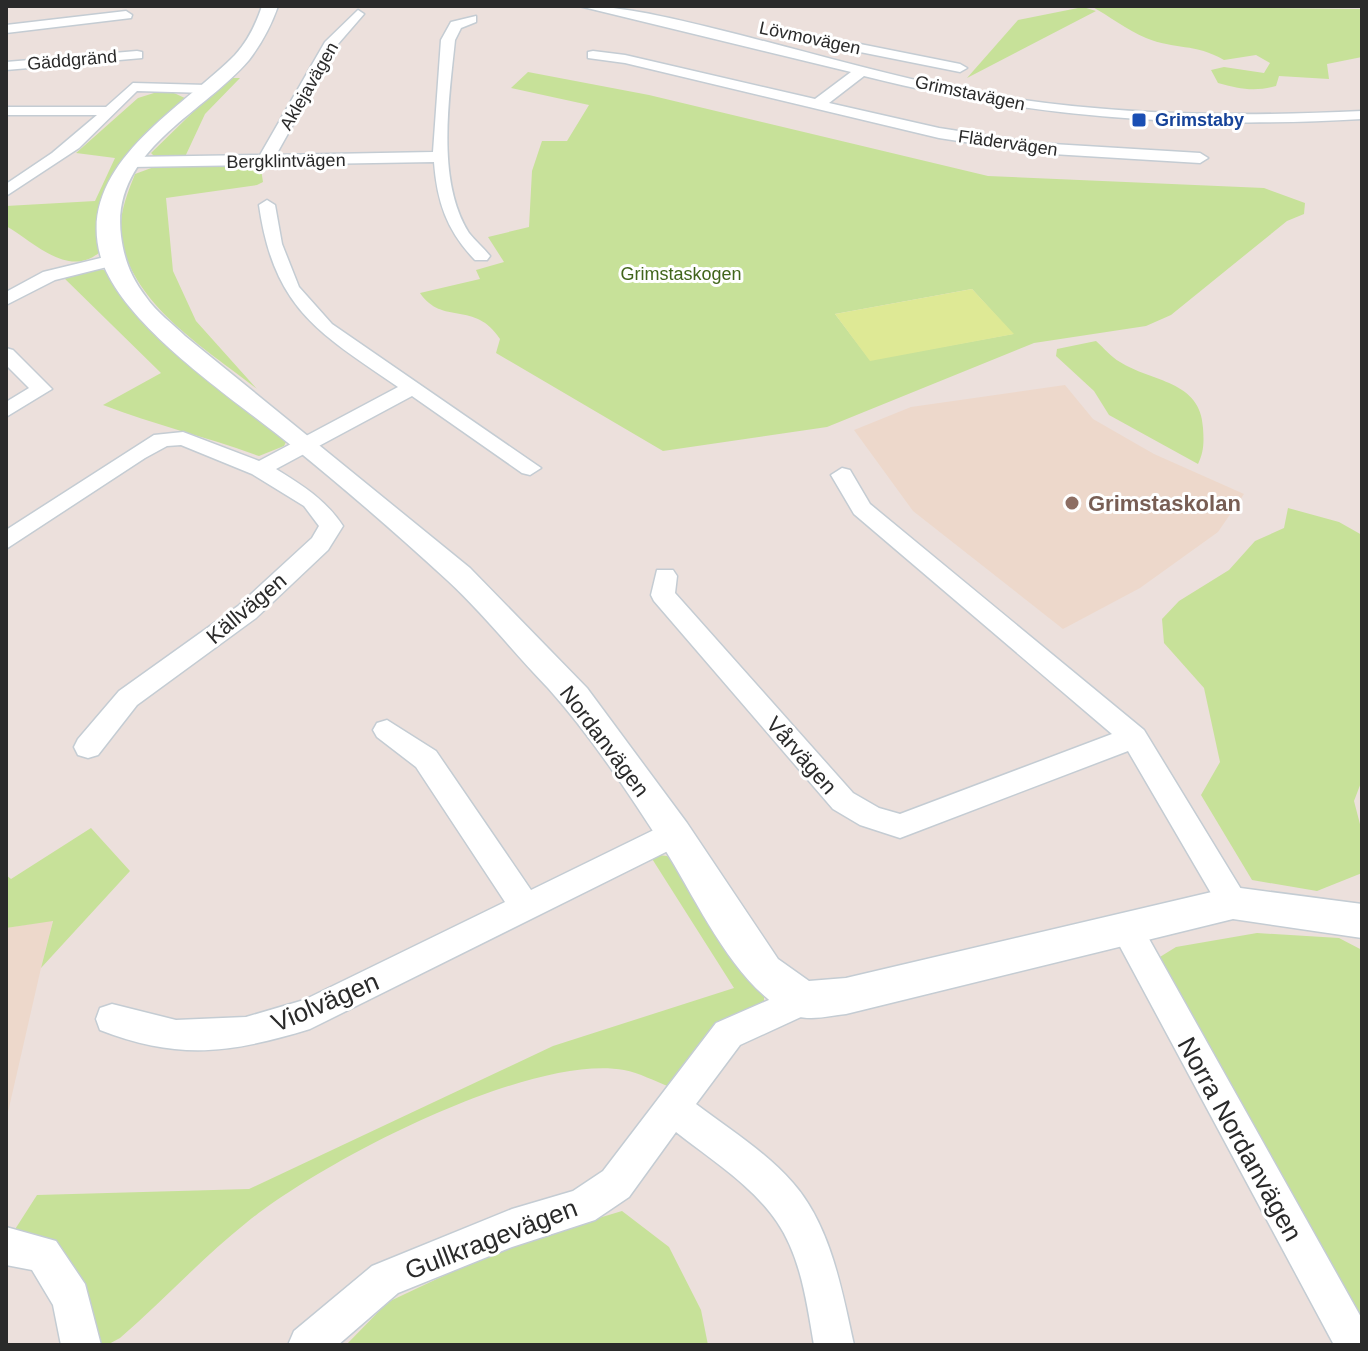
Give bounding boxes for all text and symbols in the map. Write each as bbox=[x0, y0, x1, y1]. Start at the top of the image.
street label: Lövmovägen bbox=[758, 18, 862, 58]
street label: Aklejavägen bbox=[276, 39, 342, 133]
street label: Gäddgränd bbox=[26, 46, 118, 74]
street label: Grimstavägen bbox=[913, 72, 1027, 114]
place label: Grimstaby bbox=[1155, 110, 1244, 130]
marker: Grimstaby bbox=[1130, 111, 1148, 129]
street label: Flädervägen bbox=[957, 126, 1059, 160]
street label: Bergklintvägen bbox=[226, 150, 346, 172]
park label: Grimstaskogen bbox=[620, 264, 742, 284]
place label: Grimstaskolan bbox=[1088, 491, 1241, 516]
marker: Grimstaskolan bbox=[1063, 494, 1081, 512]
street label: Källvägen bbox=[201, 568, 291, 649]
street label: Nordanvägen bbox=[555, 681, 654, 802]
street label: Vårvägen bbox=[761, 712, 842, 799]
street label: Violvägen bbox=[267, 966, 383, 1038]
street label: Norra Nordanvägen bbox=[1172, 1032, 1308, 1246]
street label: Gullkragevägen bbox=[401, 1192, 581, 1286]

